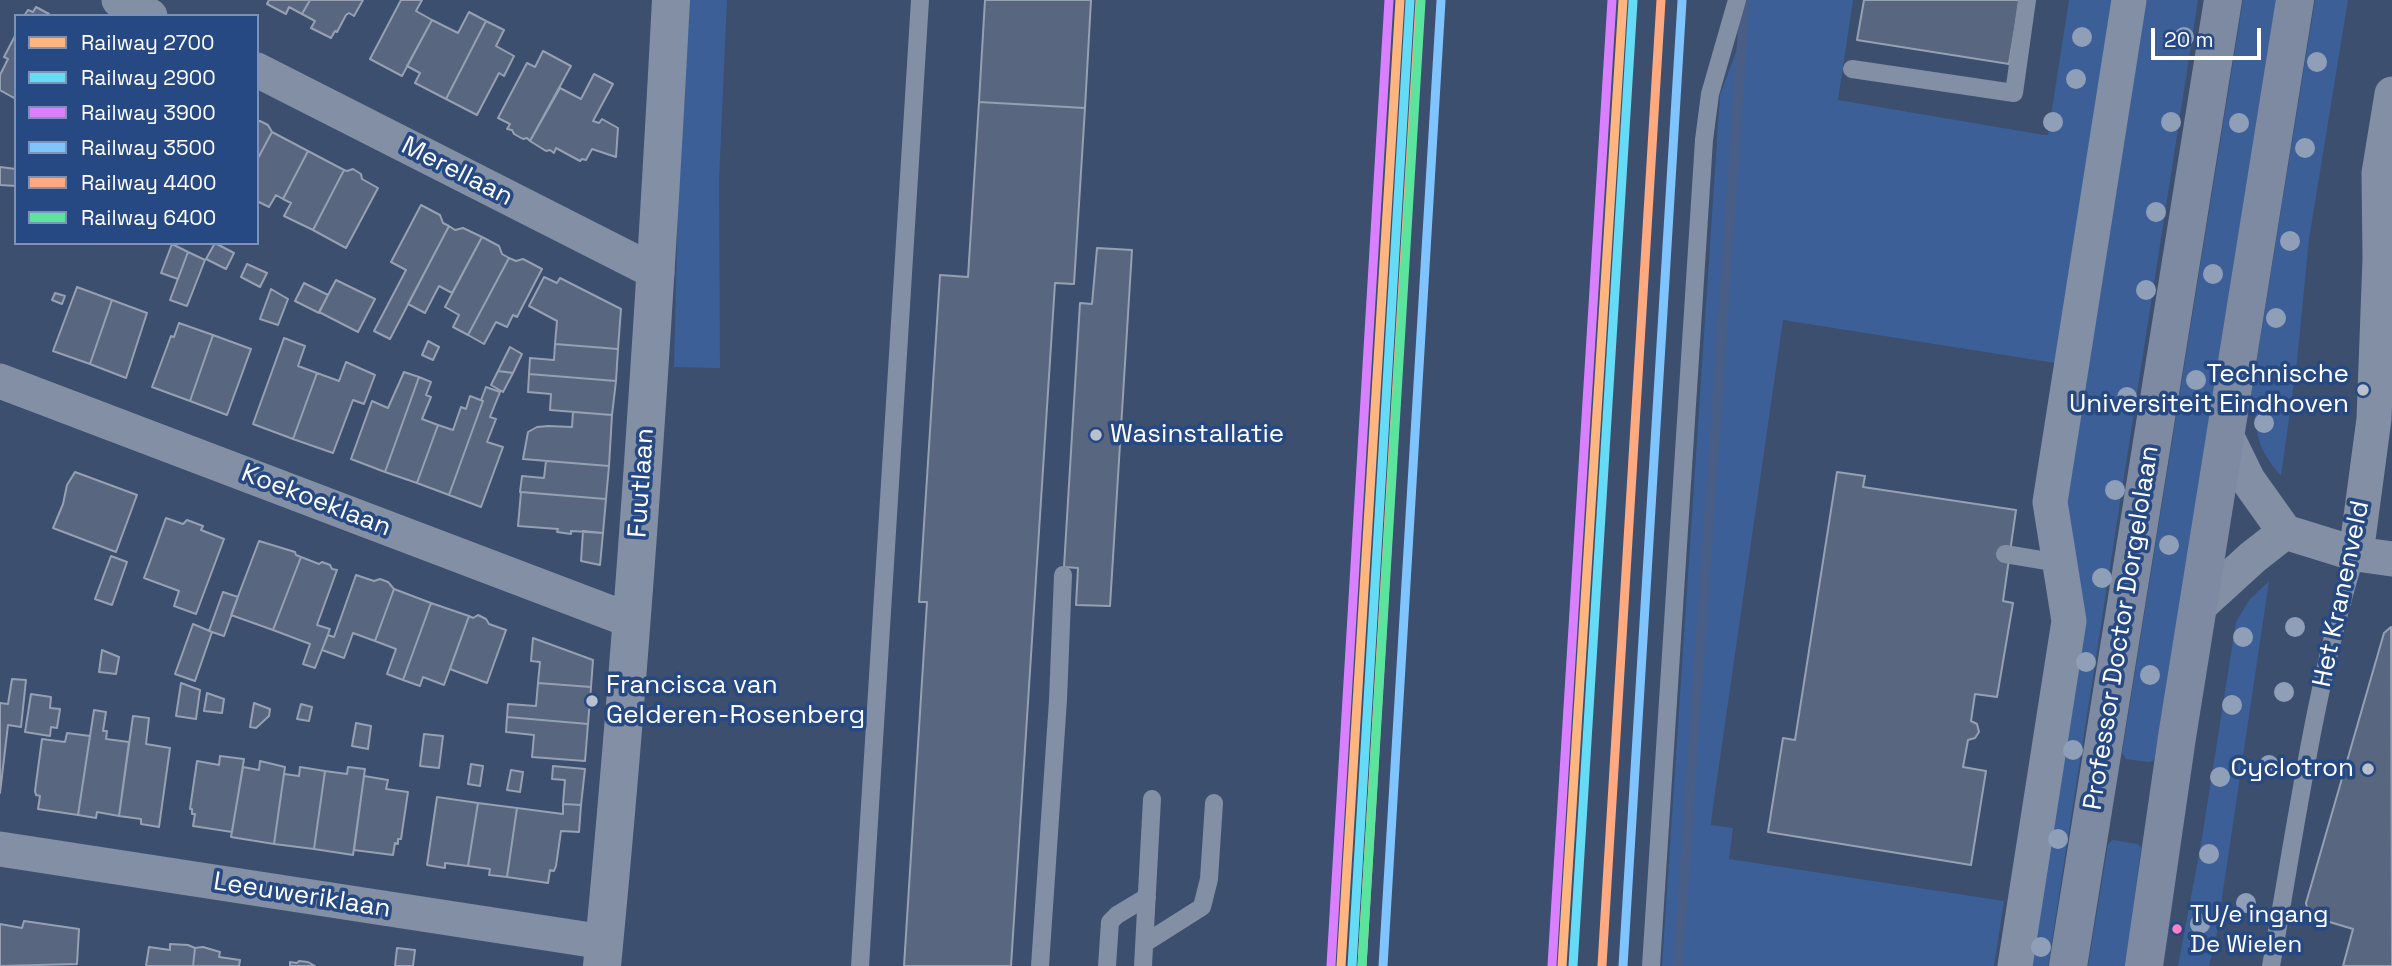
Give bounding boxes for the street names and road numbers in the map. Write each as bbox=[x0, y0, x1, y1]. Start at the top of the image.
street label: Merellaan bbox=[396, 131, 518, 213]
street label: Fuutlaan bbox=[623, 427, 661, 539]
street label: Professor Doctor Dorgelolaan bbox=[2078, 444, 2166, 812]
street label: Koekoeklaan bbox=[237, 458, 395, 544]
street label: Het Kranenveld bbox=[2307, 498, 2377, 690]
street label: Leeuweriklaan bbox=[211, 867, 393, 925]

